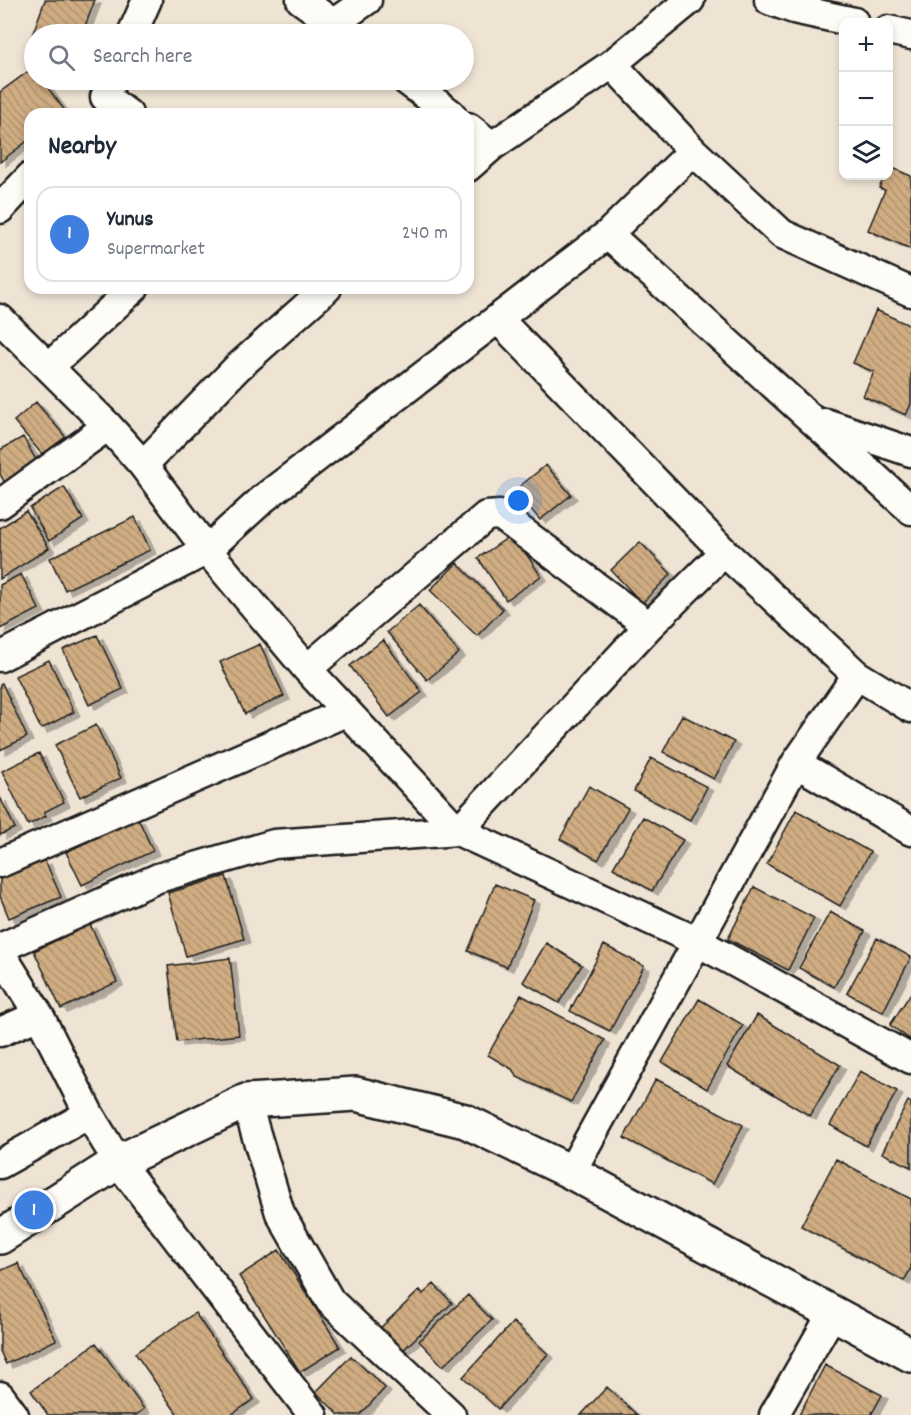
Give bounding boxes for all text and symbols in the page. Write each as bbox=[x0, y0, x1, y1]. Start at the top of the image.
map controls bbox=[839, 18, 893, 180]
button: + bbox=[839, 18, 893, 72]
search box bbox=[24, 24, 474, 90]
icon: search bbox=[45, 41, 78, 74]
text: Search here bbox=[93, 42, 192, 73]
button: − bbox=[839, 72, 893, 126]
button: layers bbox=[839, 126, 893, 180]
text: Nearby bbox=[48, 129, 116, 166]
text: Yunus bbox=[107, 205, 153, 236]
text: 1 bbox=[67, 220, 72, 248]
text: 240 m bbox=[402, 220, 448, 248]
text: Supermarket bbox=[107, 236, 205, 264]
your location bbox=[504, 486, 533, 515]
pin: 1 bbox=[15, 1188, 54, 1232]

